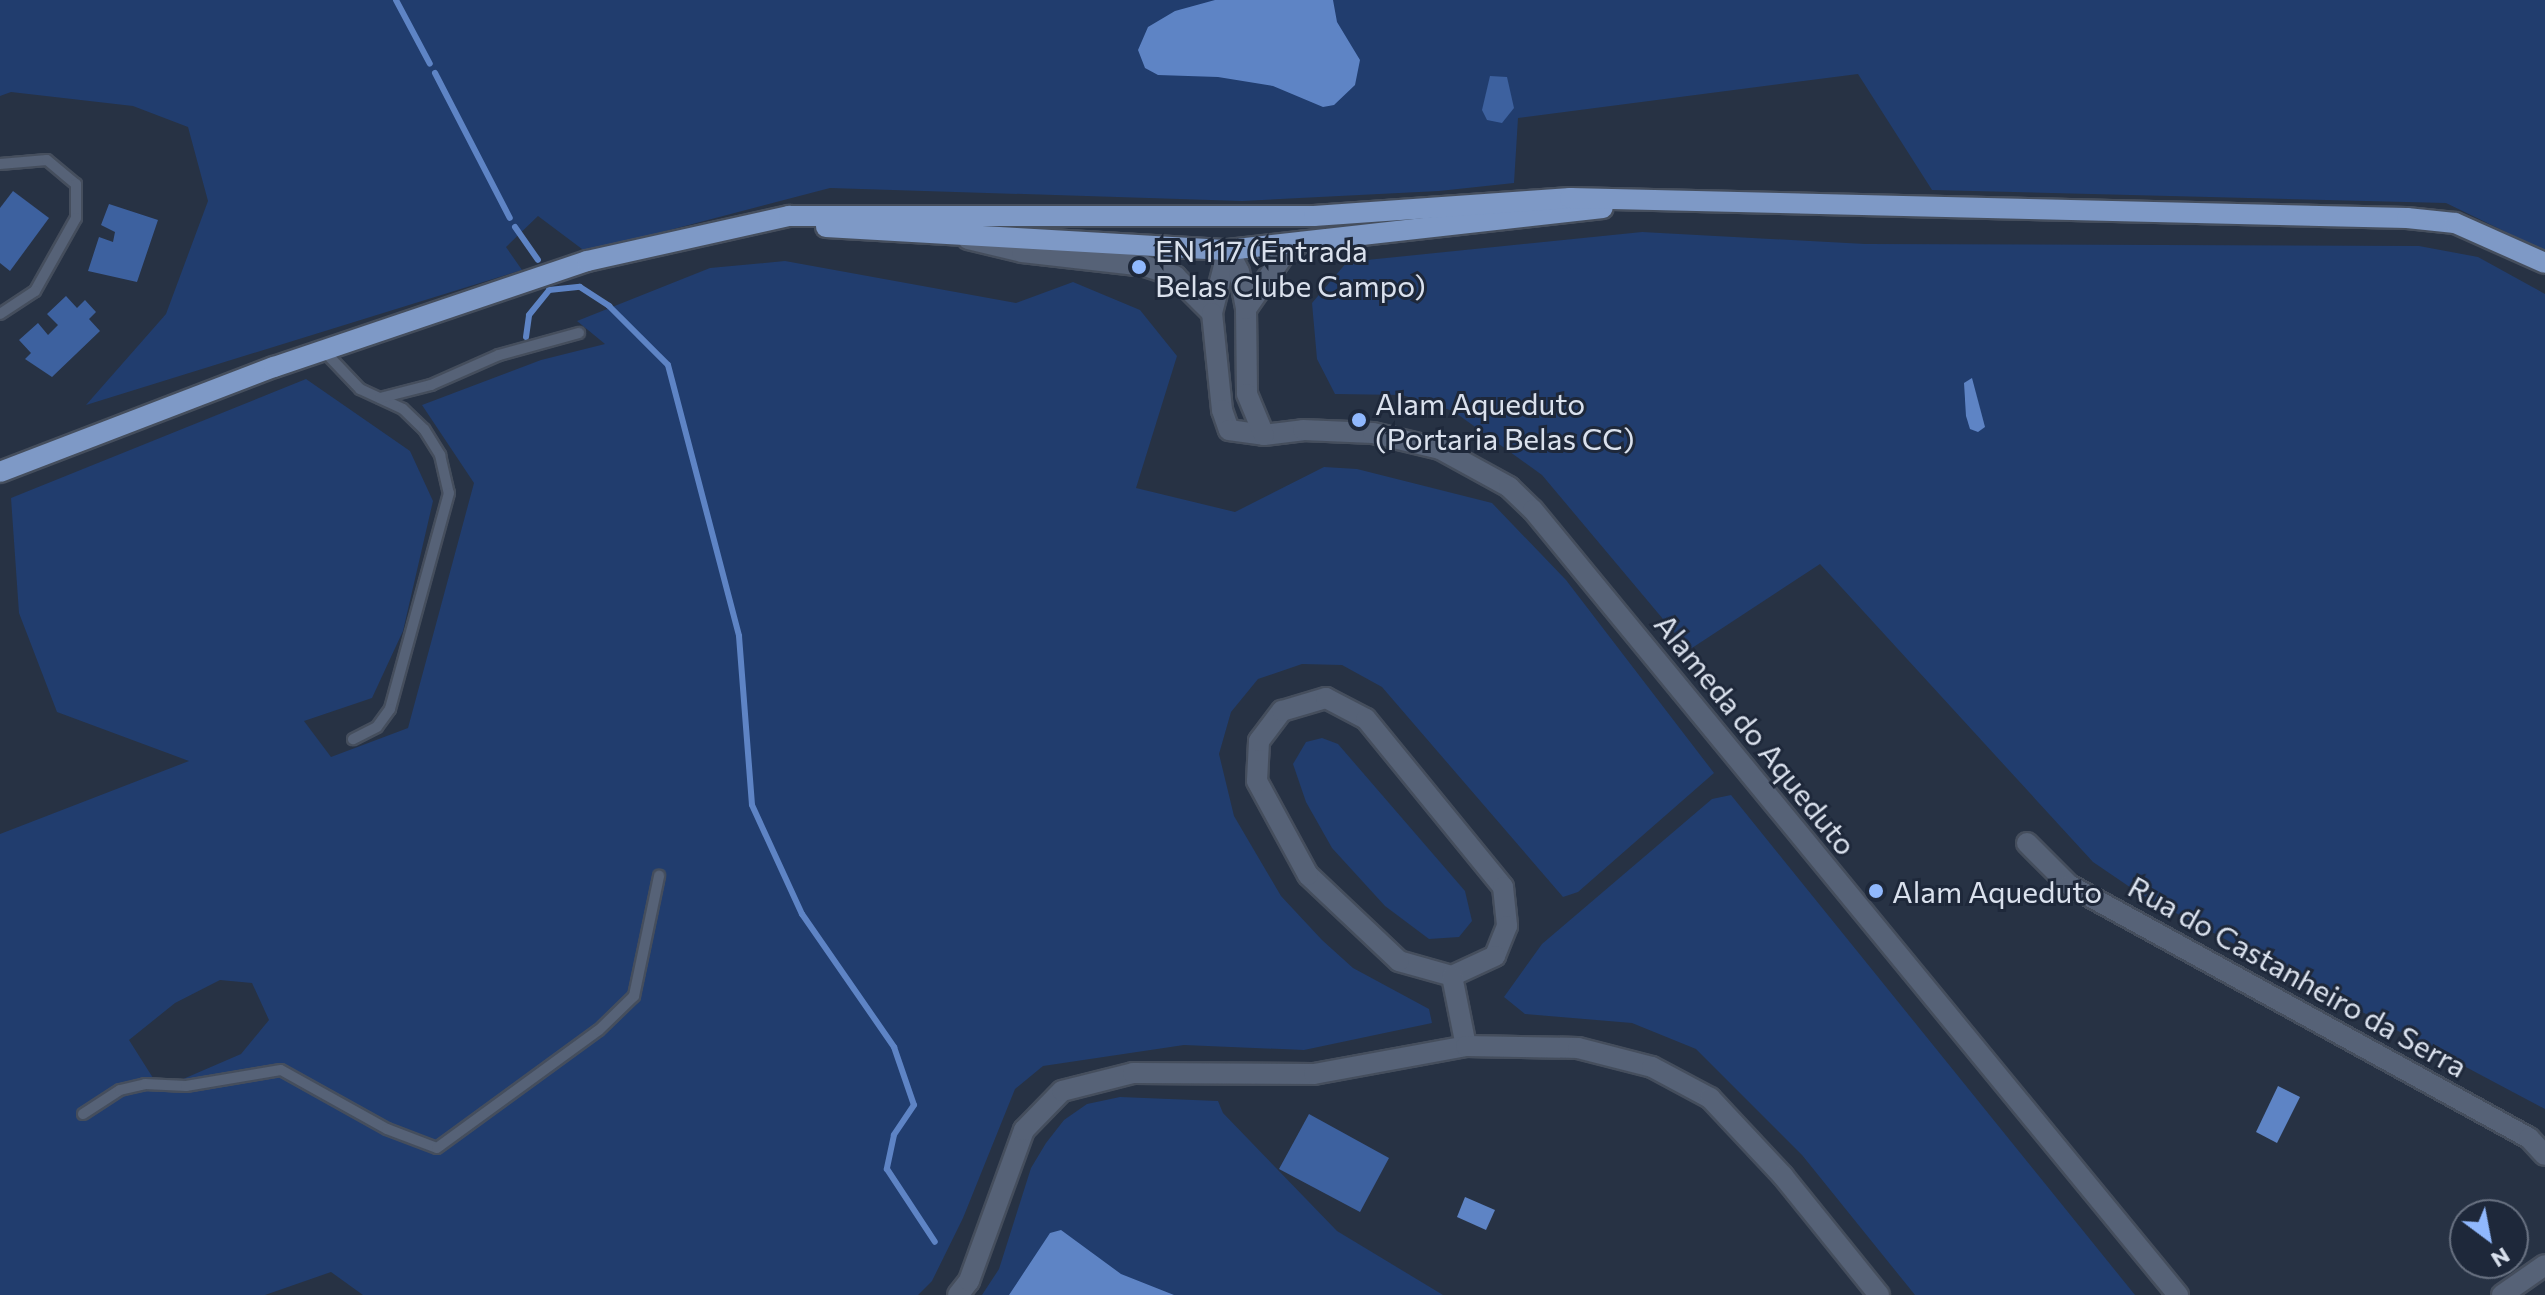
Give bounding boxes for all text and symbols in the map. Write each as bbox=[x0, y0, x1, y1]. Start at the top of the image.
place label: EN 117 (Entrada Belas Clube Campo) bbox=[1155, 232, 1426, 302]
marker: EN 117 (Entrada Belas Clube Campo) bbox=[1130, 258, 1148, 276]
place label: Alam Aqueduto (Portaria Belas CC) bbox=[1375, 385, 1634, 456]
marker: Alam Aqueduto (Portaria Belas CC) bbox=[1350, 411, 1368, 429]
street label: Alameda do Aqueduto bbox=[1648, 606, 1864, 862]
street label: Rua do Castanheiro da Serra bbox=[2122, 868, 2474, 1084]
place label: Alam Aqueduto bbox=[1892, 873, 2102, 909]
marker: Alam Aqueduto bbox=[1867, 882, 1885, 900]
north arrow bbox=[2449, 1199, 2529, 1279]
text: N bbox=[2487, 1242, 2515, 1274]

